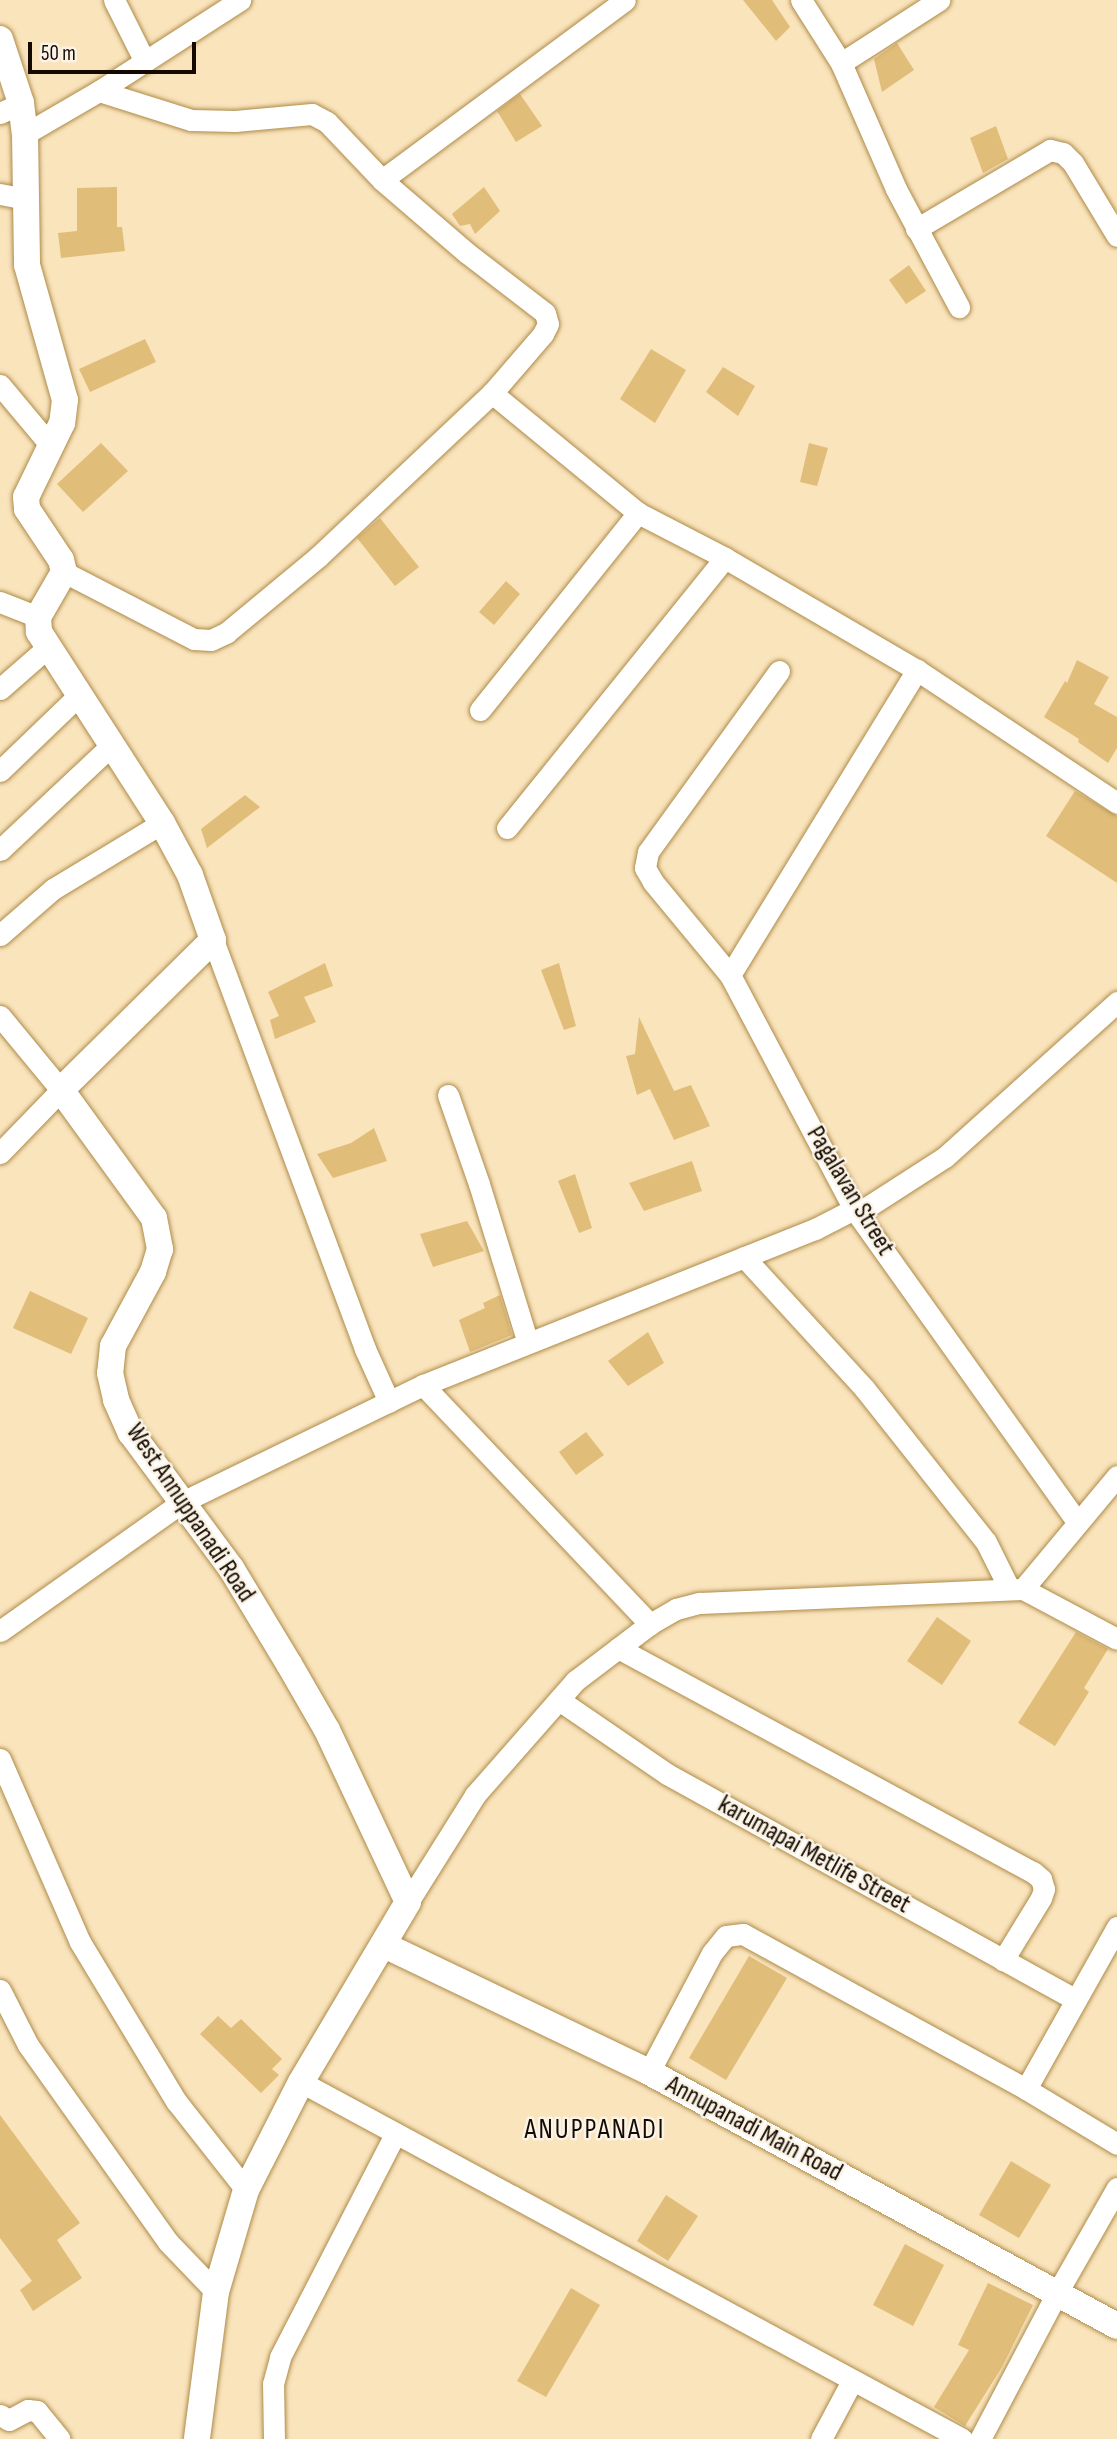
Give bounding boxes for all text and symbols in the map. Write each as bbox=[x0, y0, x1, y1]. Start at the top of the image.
scale bar bbox=[32, 28, 200, 72]
text: 50 m bbox=[41, 41, 76, 66]
street label: Pagalavan Street bbox=[799, 1121, 901, 1261]
street label: West Annuppanadi Road bbox=[119, 1418, 261, 1608]
street label: karumapai Metlife Street bbox=[712, 1789, 916, 1921]
street label: Annupanadi Main Road bbox=[660, 2069, 848, 2189]
district label: ANUPPANADI bbox=[526, 2113, 664, 2147]

